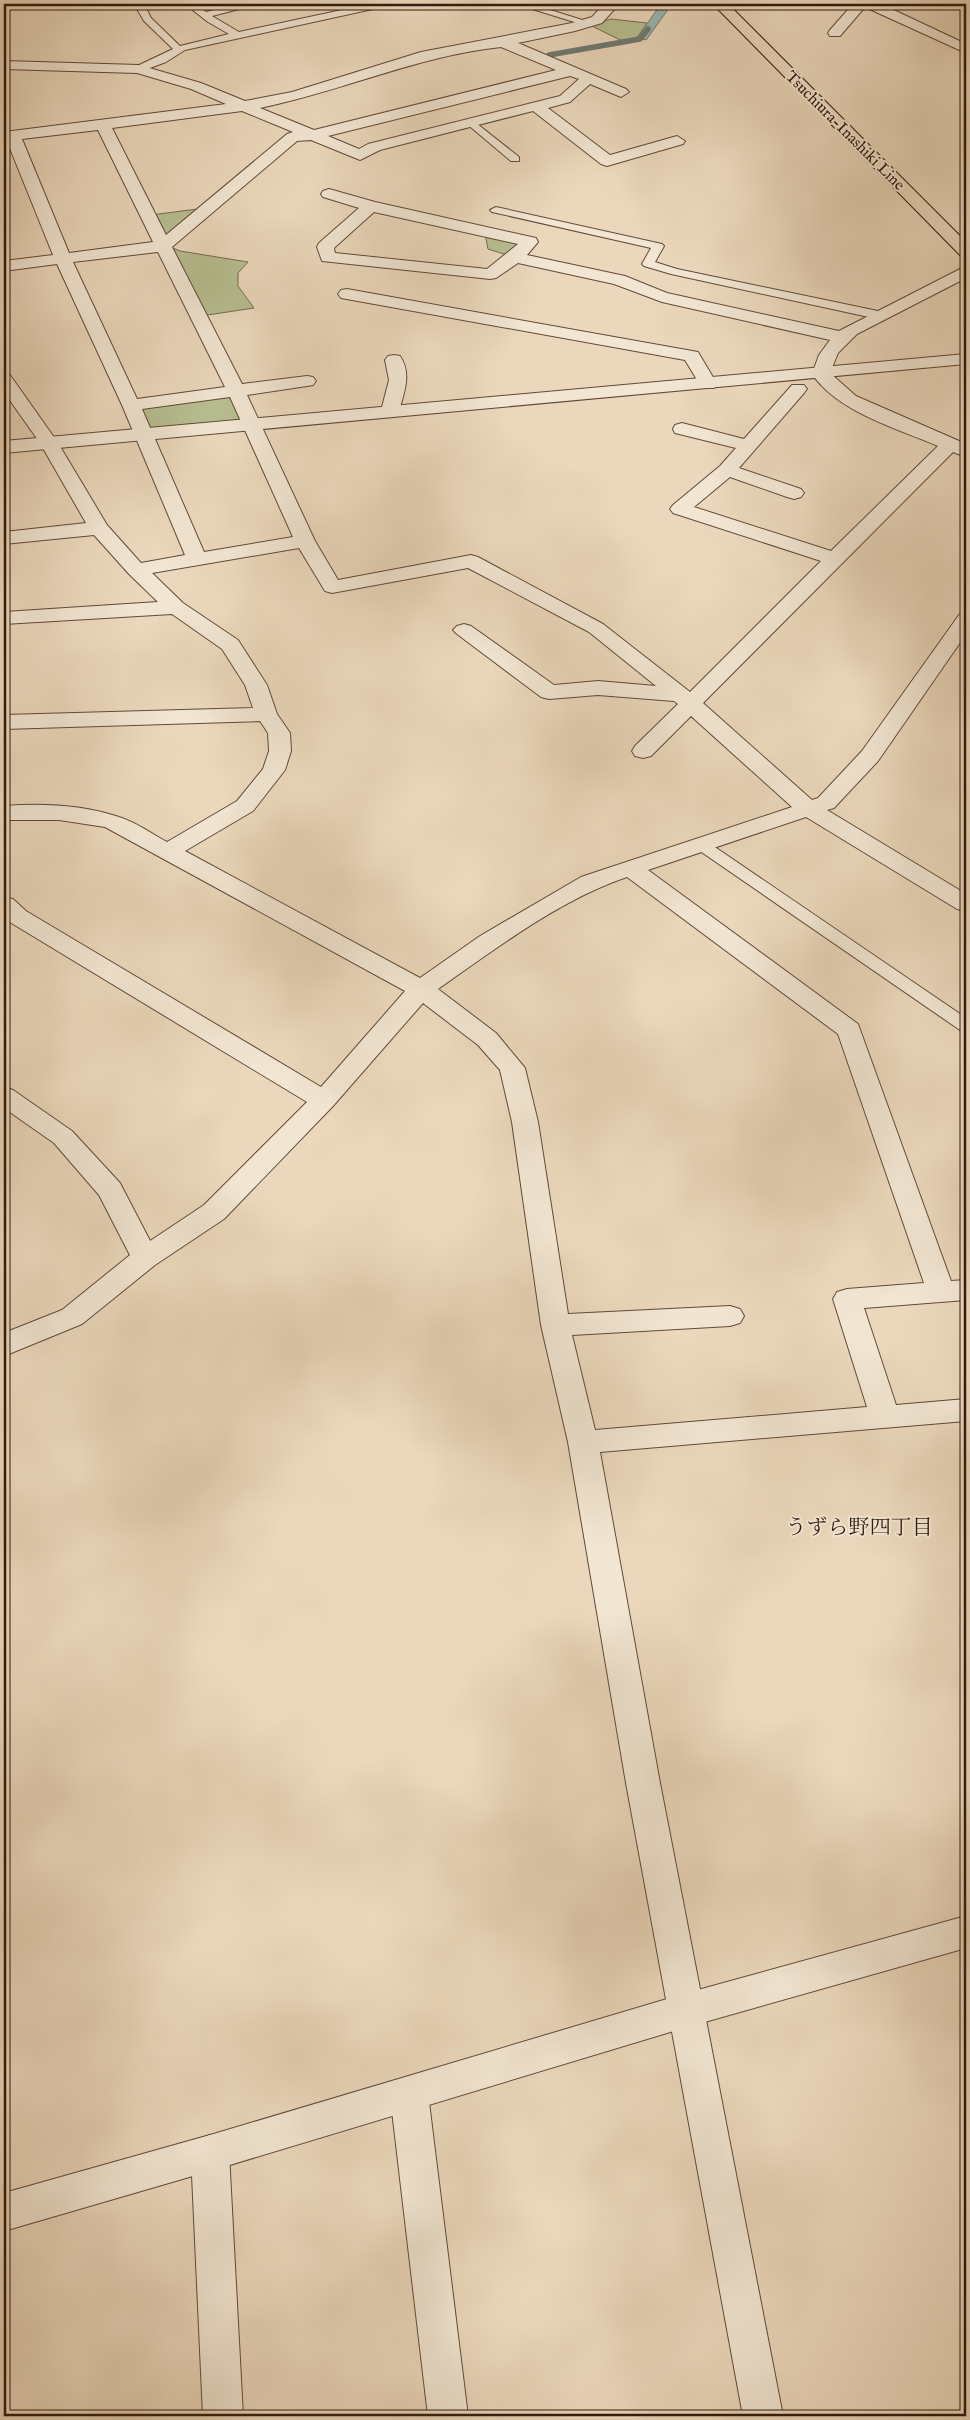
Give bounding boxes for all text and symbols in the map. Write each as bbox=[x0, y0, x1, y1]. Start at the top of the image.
street label: Tsuchiura-Inashiki Line bbox=[781, 67, 909, 195]
district label: うずら野四丁目 bbox=[786, 1515, 933, 1542]

